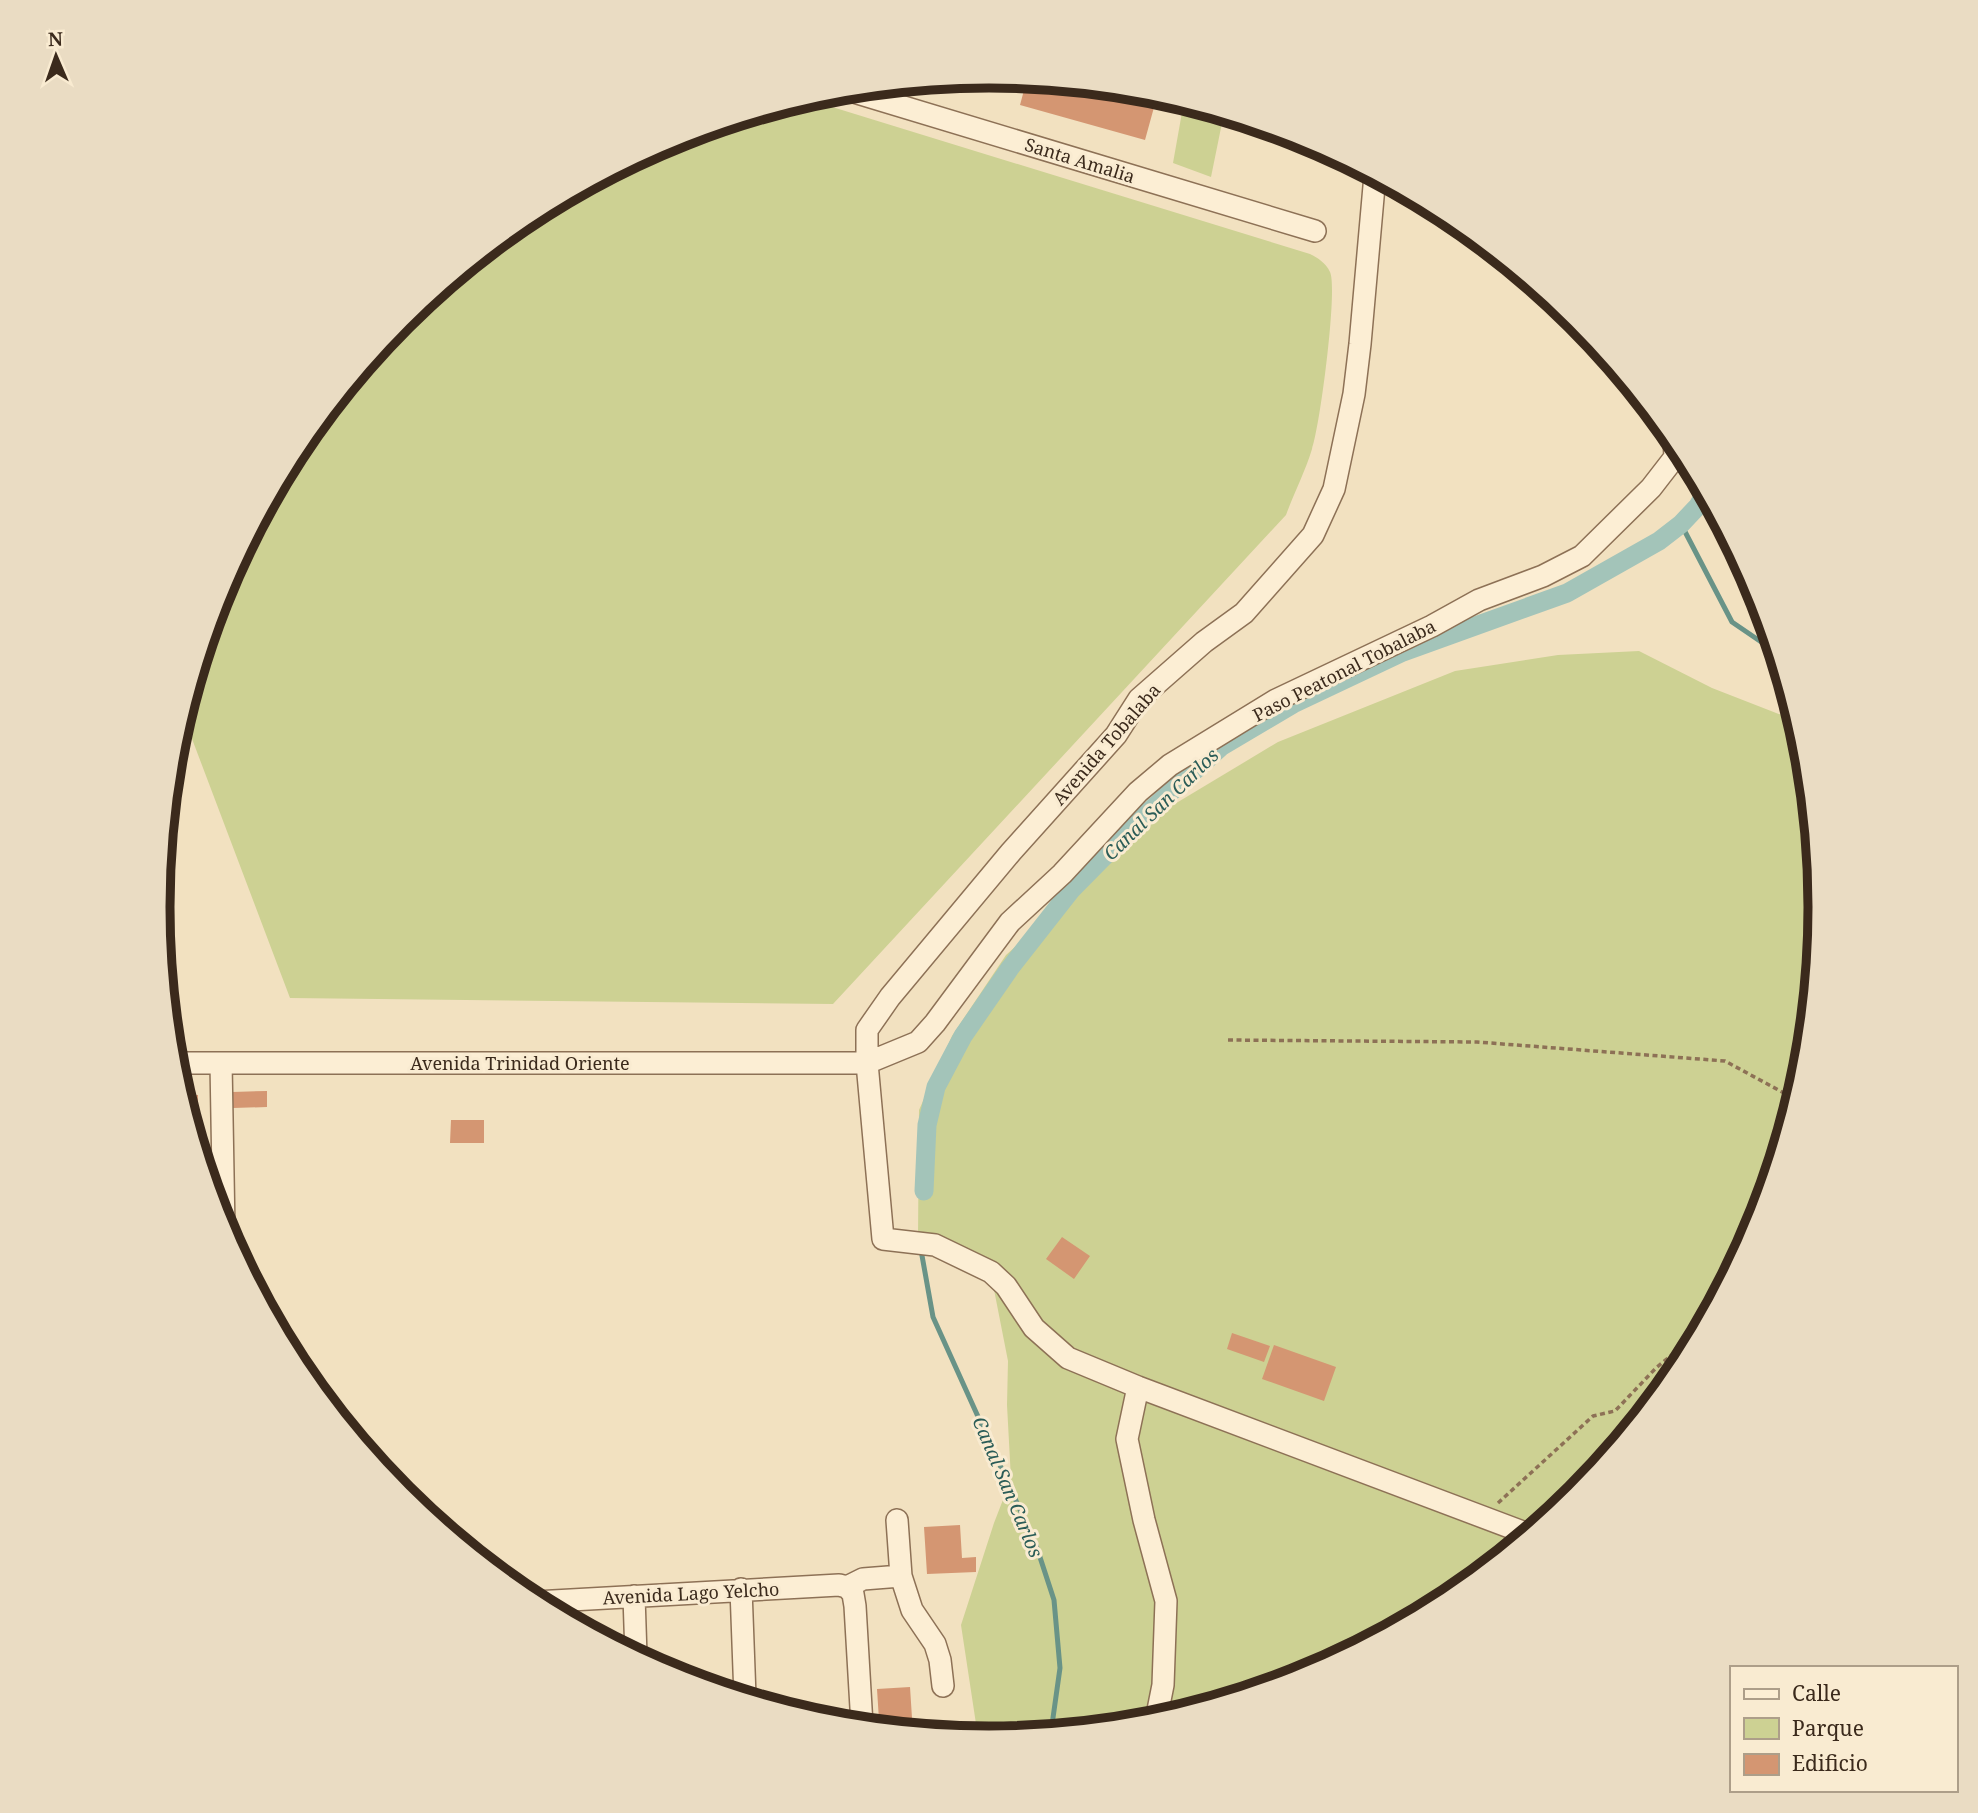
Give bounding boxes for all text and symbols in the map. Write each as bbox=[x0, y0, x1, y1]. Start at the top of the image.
north arrow bbox=[21, 21, 91, 91]
text: N bbox=[47, 26, 63, 52]
street label: Santa Amalia bbox=[1022, 132, 1138, 188]
street label: Paso Peatonal Tobalaba bbox=[1248, 613, 1440, 727]
street label: Avenida Tobalaba bbox=[1047, 678, 1165, 810]
water label: Canal San Carlos bbox=[1098, 742, 1224, 866]
street label: Avenida Trinidad Oriente bbox=[410, 1051, 630, 1075]
water label: Canal San Carlos bbox=[967, 1412, 1050, 1562]
street label: Avenida Lago Yelcho bbox=[602, 1576, 780, 1610]
legend bbox=[1730, 1666, 1957, 1792]
text: Calle bbox=[1792, 1679, 1841, 1707]
text: Parque bbox=[1792, 1714, 1864, 1742]
text: Edificio bbox=[1792, 1749, 1868, 1777]

